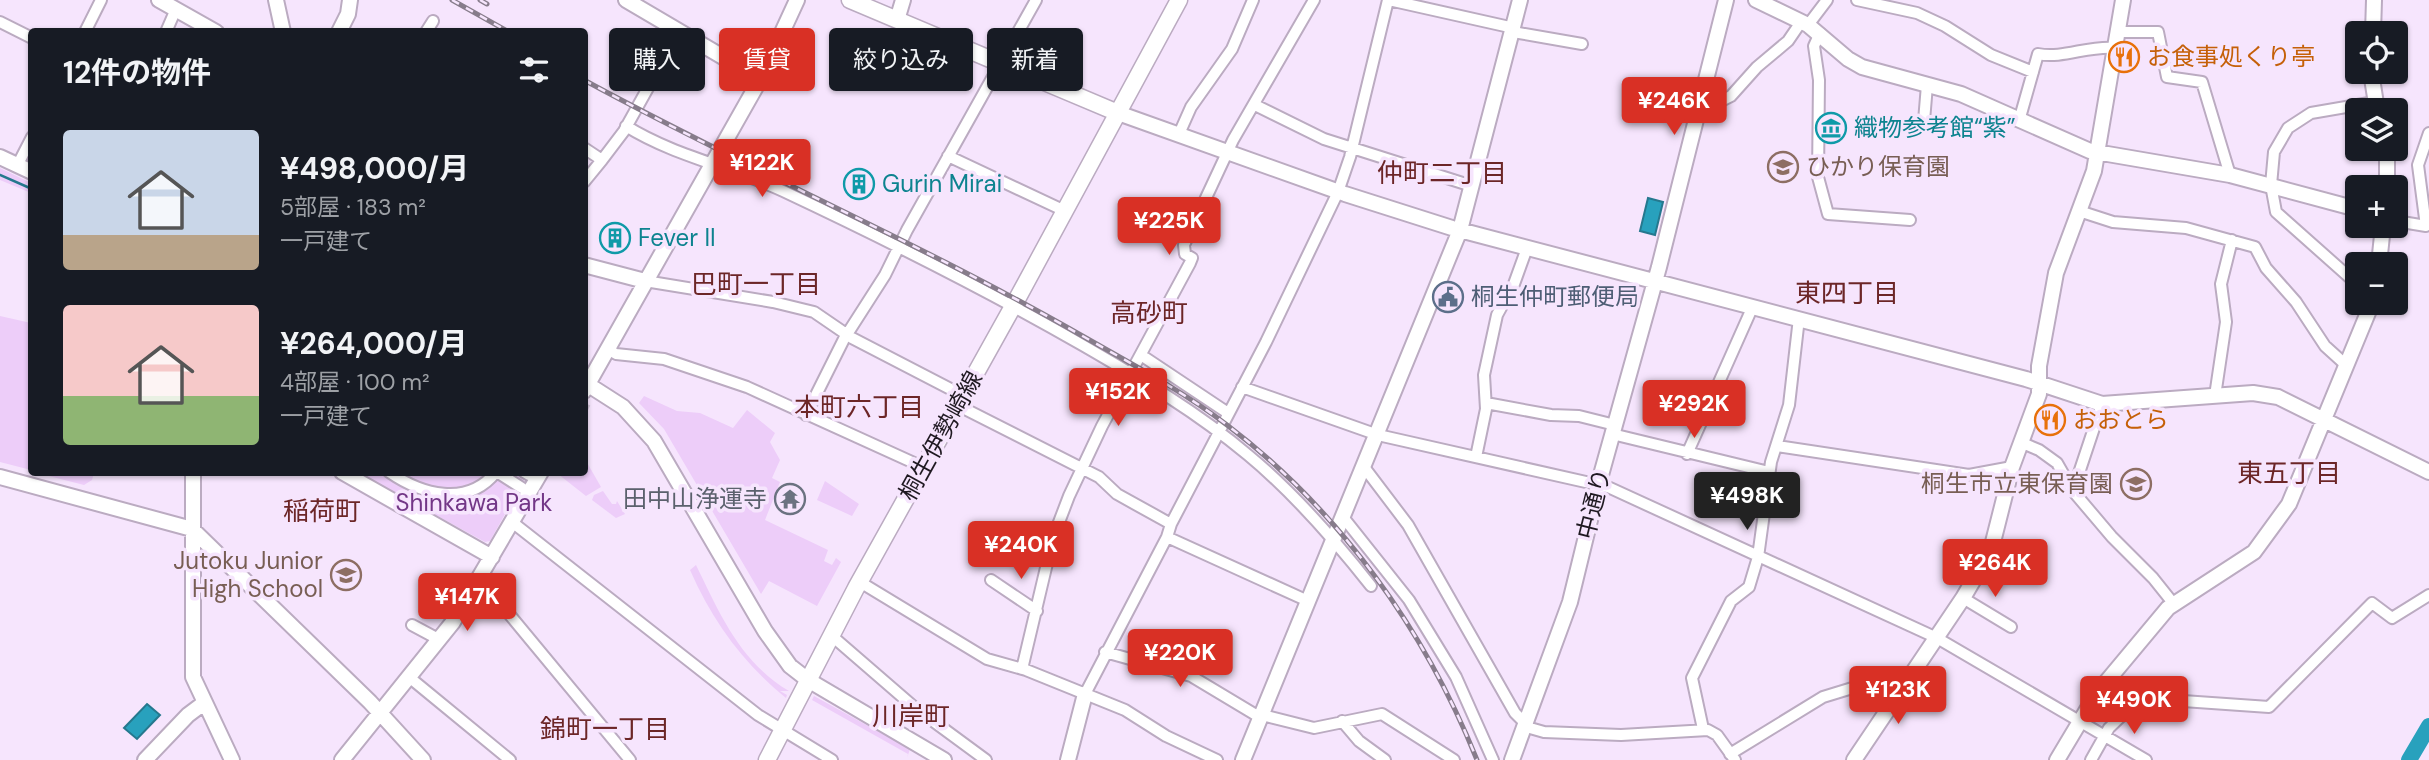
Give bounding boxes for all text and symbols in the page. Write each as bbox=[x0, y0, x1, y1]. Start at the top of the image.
map controls bbox=[2345, 21, 2408, 315]
button: locate bbox=[2345, 21, 2408, 84]
chip: 購入 bbox=[609, 28, 705, 91]
chip: 賃貸 bbox=[719, 28, 815, 91]
chip: 絞り込み bbox=[829, 28, 973, 91]
chip: 新着 bbox=[987, 28, 1083, 91]
restaurant icon: お食事処くり亭 bbox=[2107, 40, 2141, 74]
place label: お食事処くり亭 bbox=[2147, 41, 2315, 72]
icon: filters bbox=[515, 51, 553, 89]
text: 12件の物件 bbox=[63, 53, 211, 92]
pin: ¥246K bbox=[1625, 78, 1723, 137]
text: ¥246K bbox=[1638, 85, 1710, 115]
button: layers bbox=[2345, 98, 2408, 161]
museum icon: 織物参考館“紫” bbox=[1814, 111, 1848, 145]
place label: 織物参考館“紫” bbox=[1854, 112, 2016, 143]
pin: ¥122K bbox=[713, 140, 811, 199]
text: ¥122K bbox=[730, 147, 794, 177]
text: ¥498,000/月 bbox=[280, 149, 469, 188]
school or university icon: ひかり保育園 bbox=[1766, 150, 1800, 184]
place label: ひかり保育園 bbox=[1806, 151, 1950, 182]
district label: 仲町二丁目 bbox=[1377, 156, 1507, 190]
icon: home bbox=[119, 158, 203, 242]
building icon: Gurin Mirai bbox=[842, 167, 876, 201]
place label: Gurin Mirai bbox=[882, 168, 1002, 199]
button: + bbox=[2345, 175, 2408, 238]
text: 5部屋 · 183 m² bbox=[280, 192, 426, 222]
pin: ¥225K bbox=[1120, 198, 1218, 257]
text: ¥225K bbox=[1134, 205, 1204, 235]
building icon: Fever II bbox=[598, 221, 632, 255]
place label: Fever II bbox=[638, 222, 716, 253]
text: 一戸建て bbox=[280, 226, 372, 256]
button: − bbox=[2345, 252, 2408, 315]
district label: 巴町一丁目 bbox=[691, 267, 821, 301]
district label: 東四丁目 bbox=[1795, 276, 1899, 310]
public building icon: 桐生仲町郵便局 bbox=[1431, 280, 1465, 314]
place label: 桐生仲町郵便局 bbox=[1471, 281, 1639, 312]
district label: 高砂町 bbox=[1110, 296, 1188, 330]
text: ¥264,000/月 bbox=[280, 324, 468, 363]
icon: home bbox=[119, 333, 203, 417]
street label: 桐生伊勢崎線 bbox=[892, 365, 989, 506]
text: 4部屋 · 100 m² bbox=[280, 367, 430, 397]
pin: ¥152K bbox=[1069, 368, 1167, 428]
text: ¥152K bbox=[1085, 376, 1151, 406]
pin: ¥292K bbox=[1645, 380, 1743, 440]
text: ¥292K bbox=[1659, 388, 1729, 418]
district label: 本町六丁目 bbox=[794, 390, 924, 424]
text: 一戸建て bbox=[280, 401, 372, 431]
restaurant icon: おおとら bbox=[2033, 403, 2067, 437]
place label: おおとら bbox=[2073, 404, 2169, 435]
district label: 東五丁目 bbox=[2237, 456, 2341, 490]
street label: 中通り bbox=[1570, 465, 1617, 543]
school or university icon: 桐生市立東保育園 bbox=[2119, 467, 2153, 501]
place label: 桐生市立東保育園 bbox=[1921, 468, 2113, 499]
pin: ¥498K bbox=[1698, 472, 1796, 532]
text: ¥498K bbox=[1710, 480, 1784, 510]
temple icon: 田中山浄運寺 bbox=[773, 482, 807, 516]
place label: 田中山浄運寺 bbox=[623, 483, 767, 514]
park label: Shinkawa Park bbox=[396, 487, 552, 518]
district label: 稲荷町 bbox=[283, 494, 361, 528]
pin: ¥240K bbox=[972, 522, 1070, 581]
text: ¥240K bbox=[984, 529, 1058, 559]
pin: ¥264K bbox=[1946, 540, 2044, 599]
place label: Jutoku Junior High School bbox=[173, 545, 323, 604]
text: ¥264K bbox=[1959, 547, 2031, 577]
school or university icon: Jutoku Junior High School bbox=[329, 558, 363, 592]
pin: ¥147K bbox=[418, 574, 516, 633]
text: ¥147K bbox=[434, 581, 500, 611]
pin: ¥220K bbox=[1131, 630, 1229, 689]
text: ¥220K bbox=[1144, 637, 1216, 667]
pin: ¥123K bbox=[1849, 666, 1947, 726]
text: ¥123K bbox=[1865, 674, 1931, 704]
pin: ¥490K bbox=[2085, 676, 2183, 736]
text: ¥490K bbox=[2096, 684, 2172, 714]
district label: 川岸町 bbox=[872, 699, 950, 733]
district label: 錦町一丁目 bbox=[540, 712, 670, 746]

